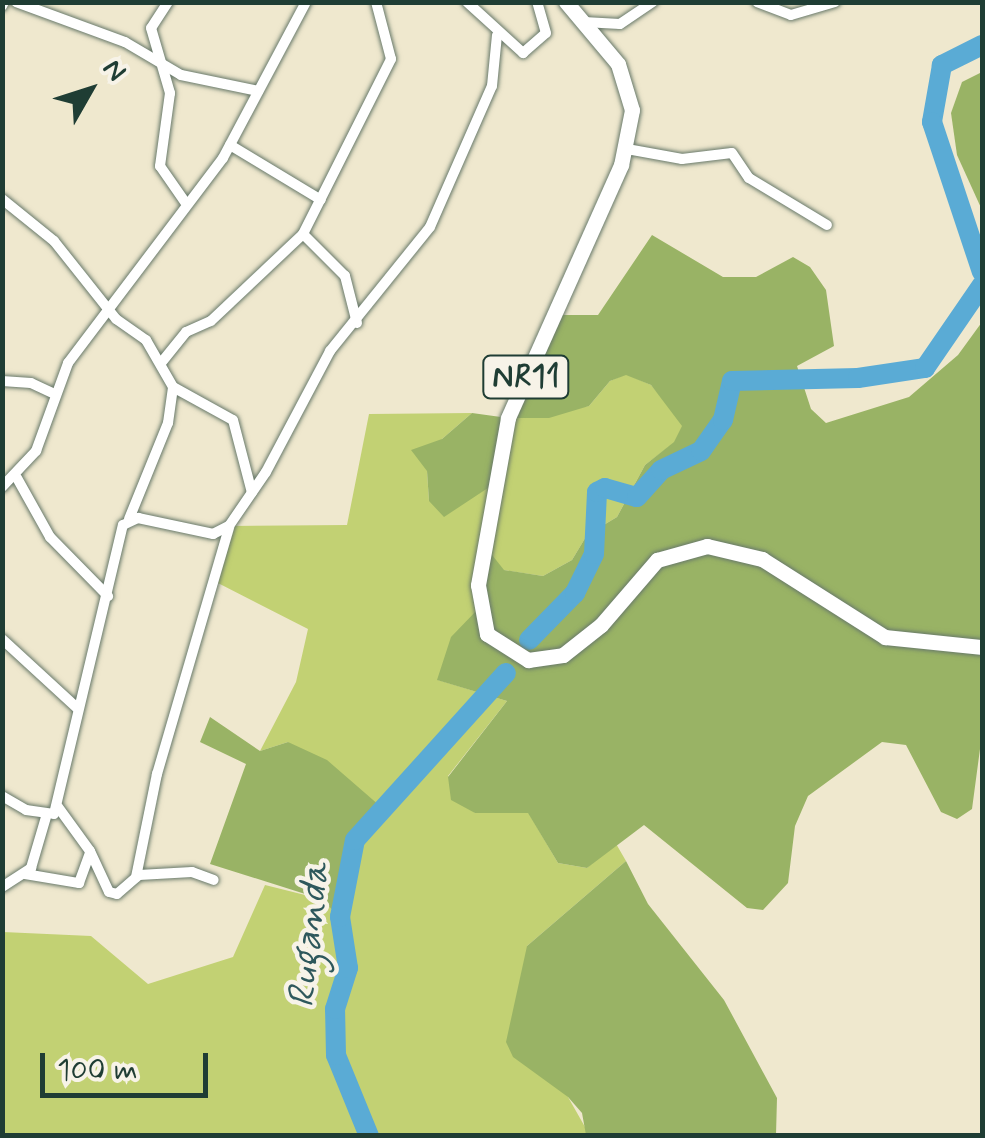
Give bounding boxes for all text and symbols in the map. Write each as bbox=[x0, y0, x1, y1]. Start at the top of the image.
north arrow bbox=[40, 40, 140, 140]
text: N bbox=[93, 52, 134, 90]
road number: NR11 bbox=[481, 350, 571, 404]
water label: Ruganda bbox=[280, 860, 340, 1010]
scale bar bbox=[45, 1033, 212, 1095]
text: 100 m bbox=[57, 1051, 138, 1090]

